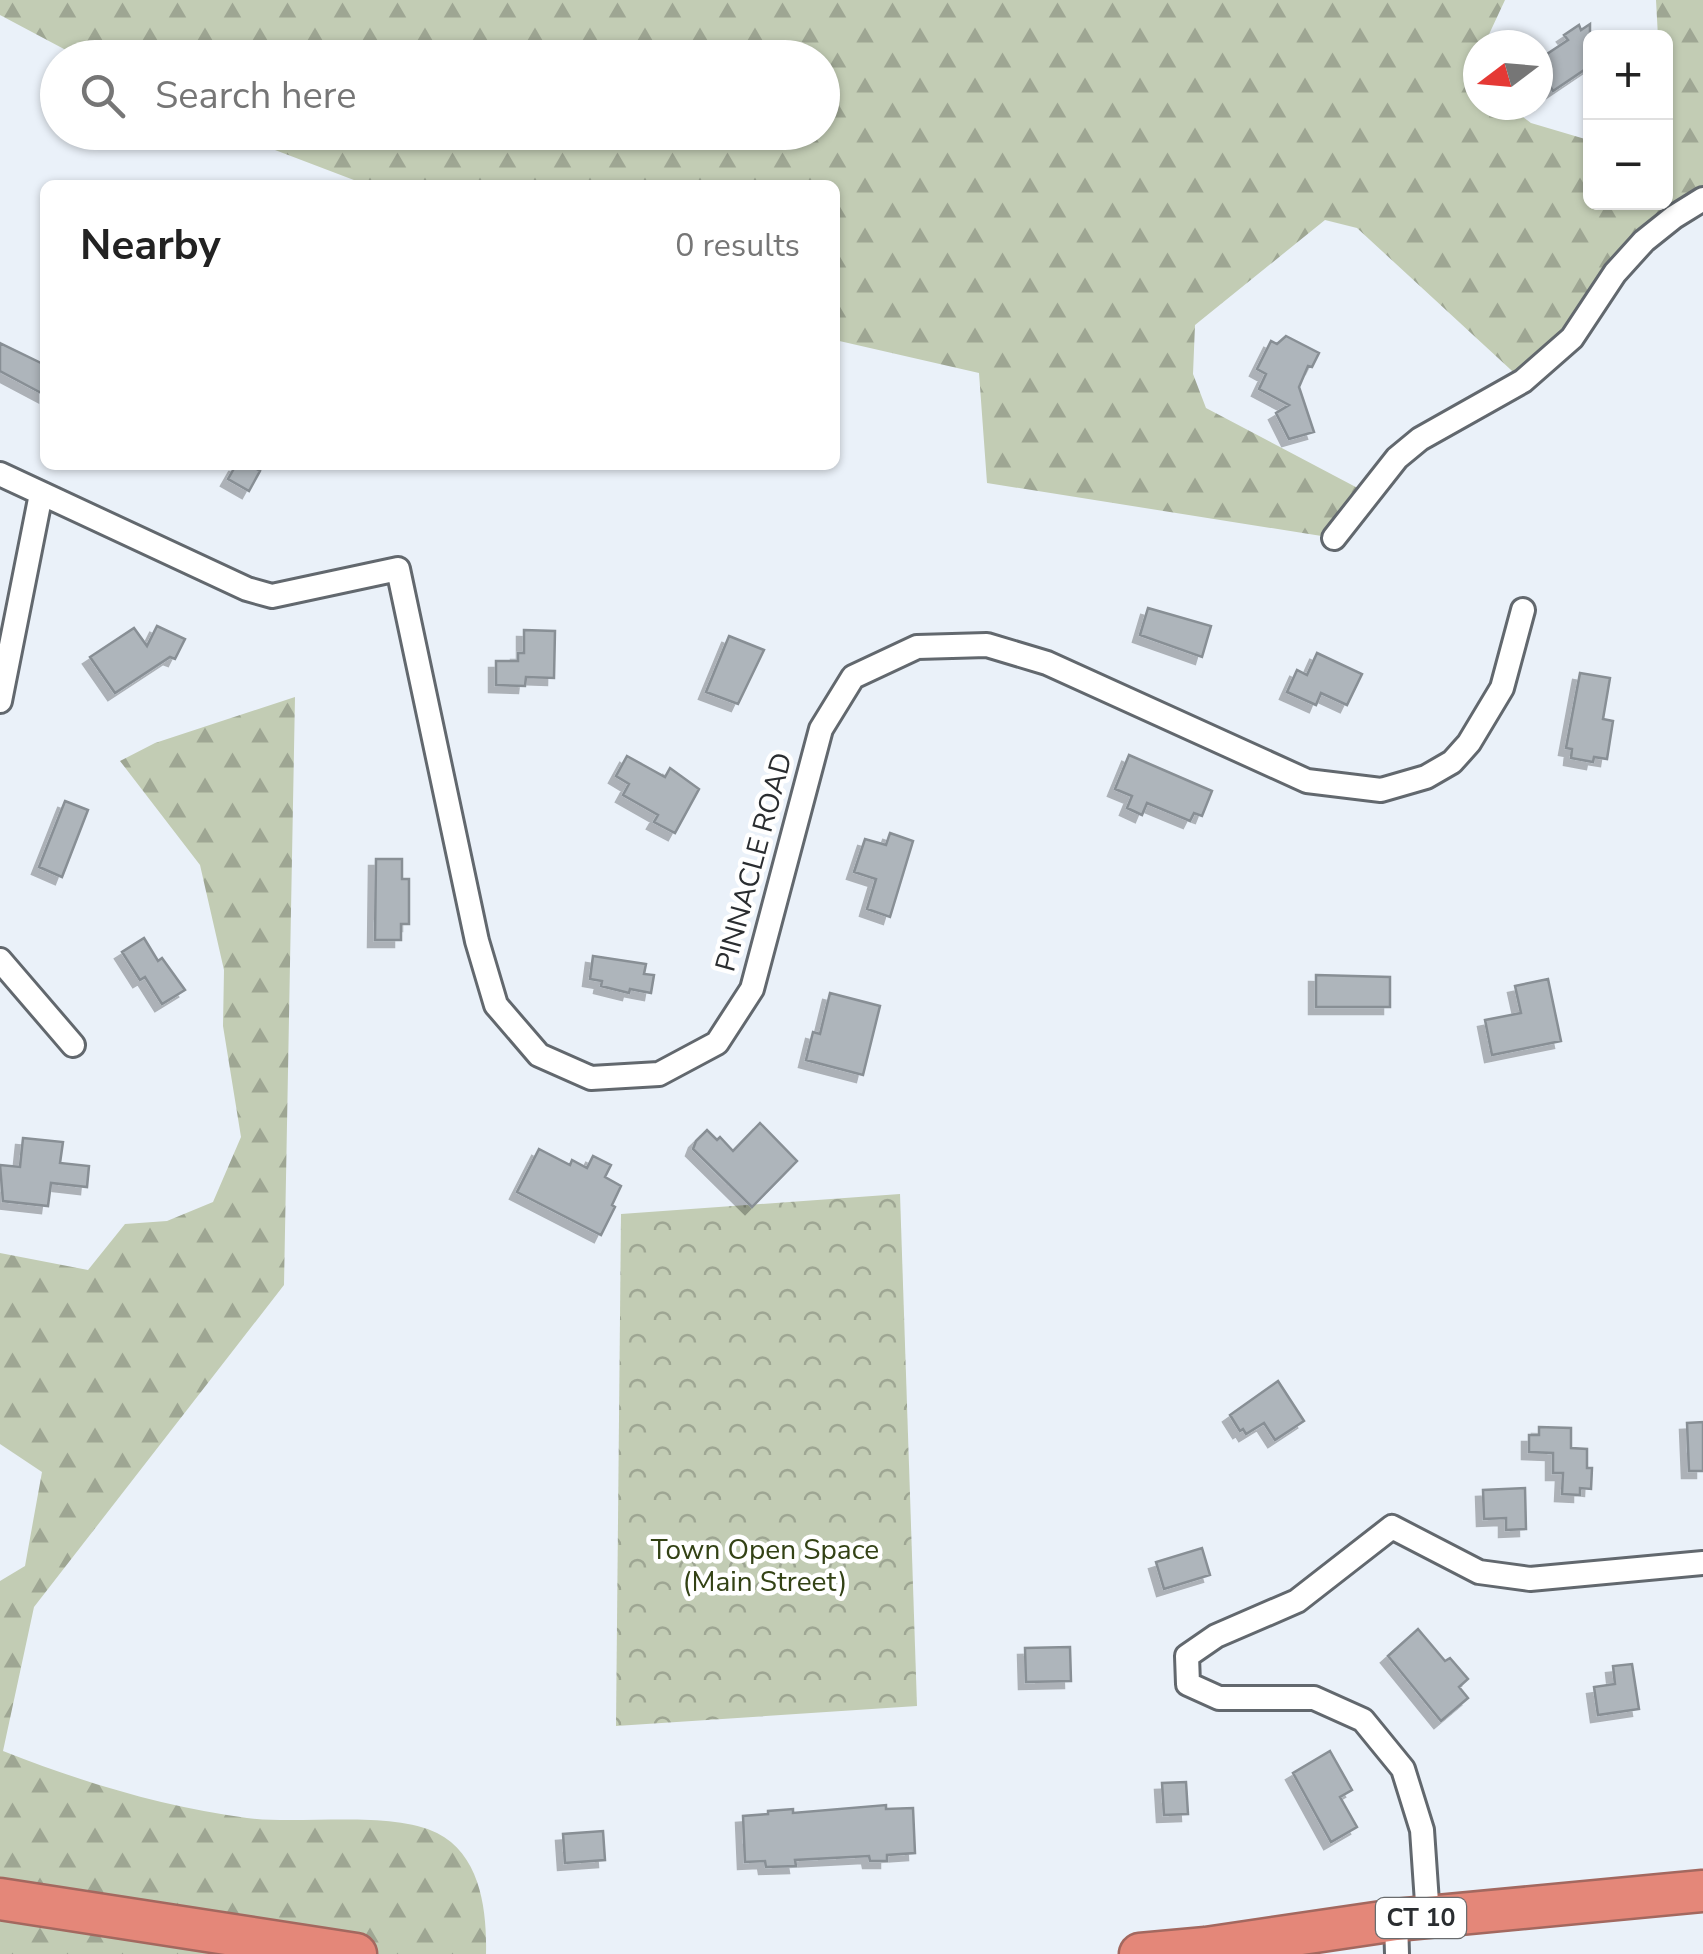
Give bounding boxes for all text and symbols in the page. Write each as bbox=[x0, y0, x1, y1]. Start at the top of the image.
north arrow bbox=[1463, 30, 1553, 120]
map controls bbox=[1583, 30, 1673, 210]
button: + bbox=[1583, 30, 1673, 120]
search box bbox=[40, 40, 840, 150]
icon: search bbox=[75, 68, 130, 123]
text: Search here bbox=[155, 70, 356, 121]
button: − bbox=[1583, 120, 1673, 210]
text: Nearby bbox=[80, 217, 221, 274]
text: 0 results bbox=[675, 224, 800, 267]
street label: PINNACLE ROAD bbox=[707, 748, 801, 976]
park label: Town Open Space (Main Street) bbox=[651, 1531, 879, 1601]
road number: CT 10 bbox=[1376, 1898, 1466, 1938]

